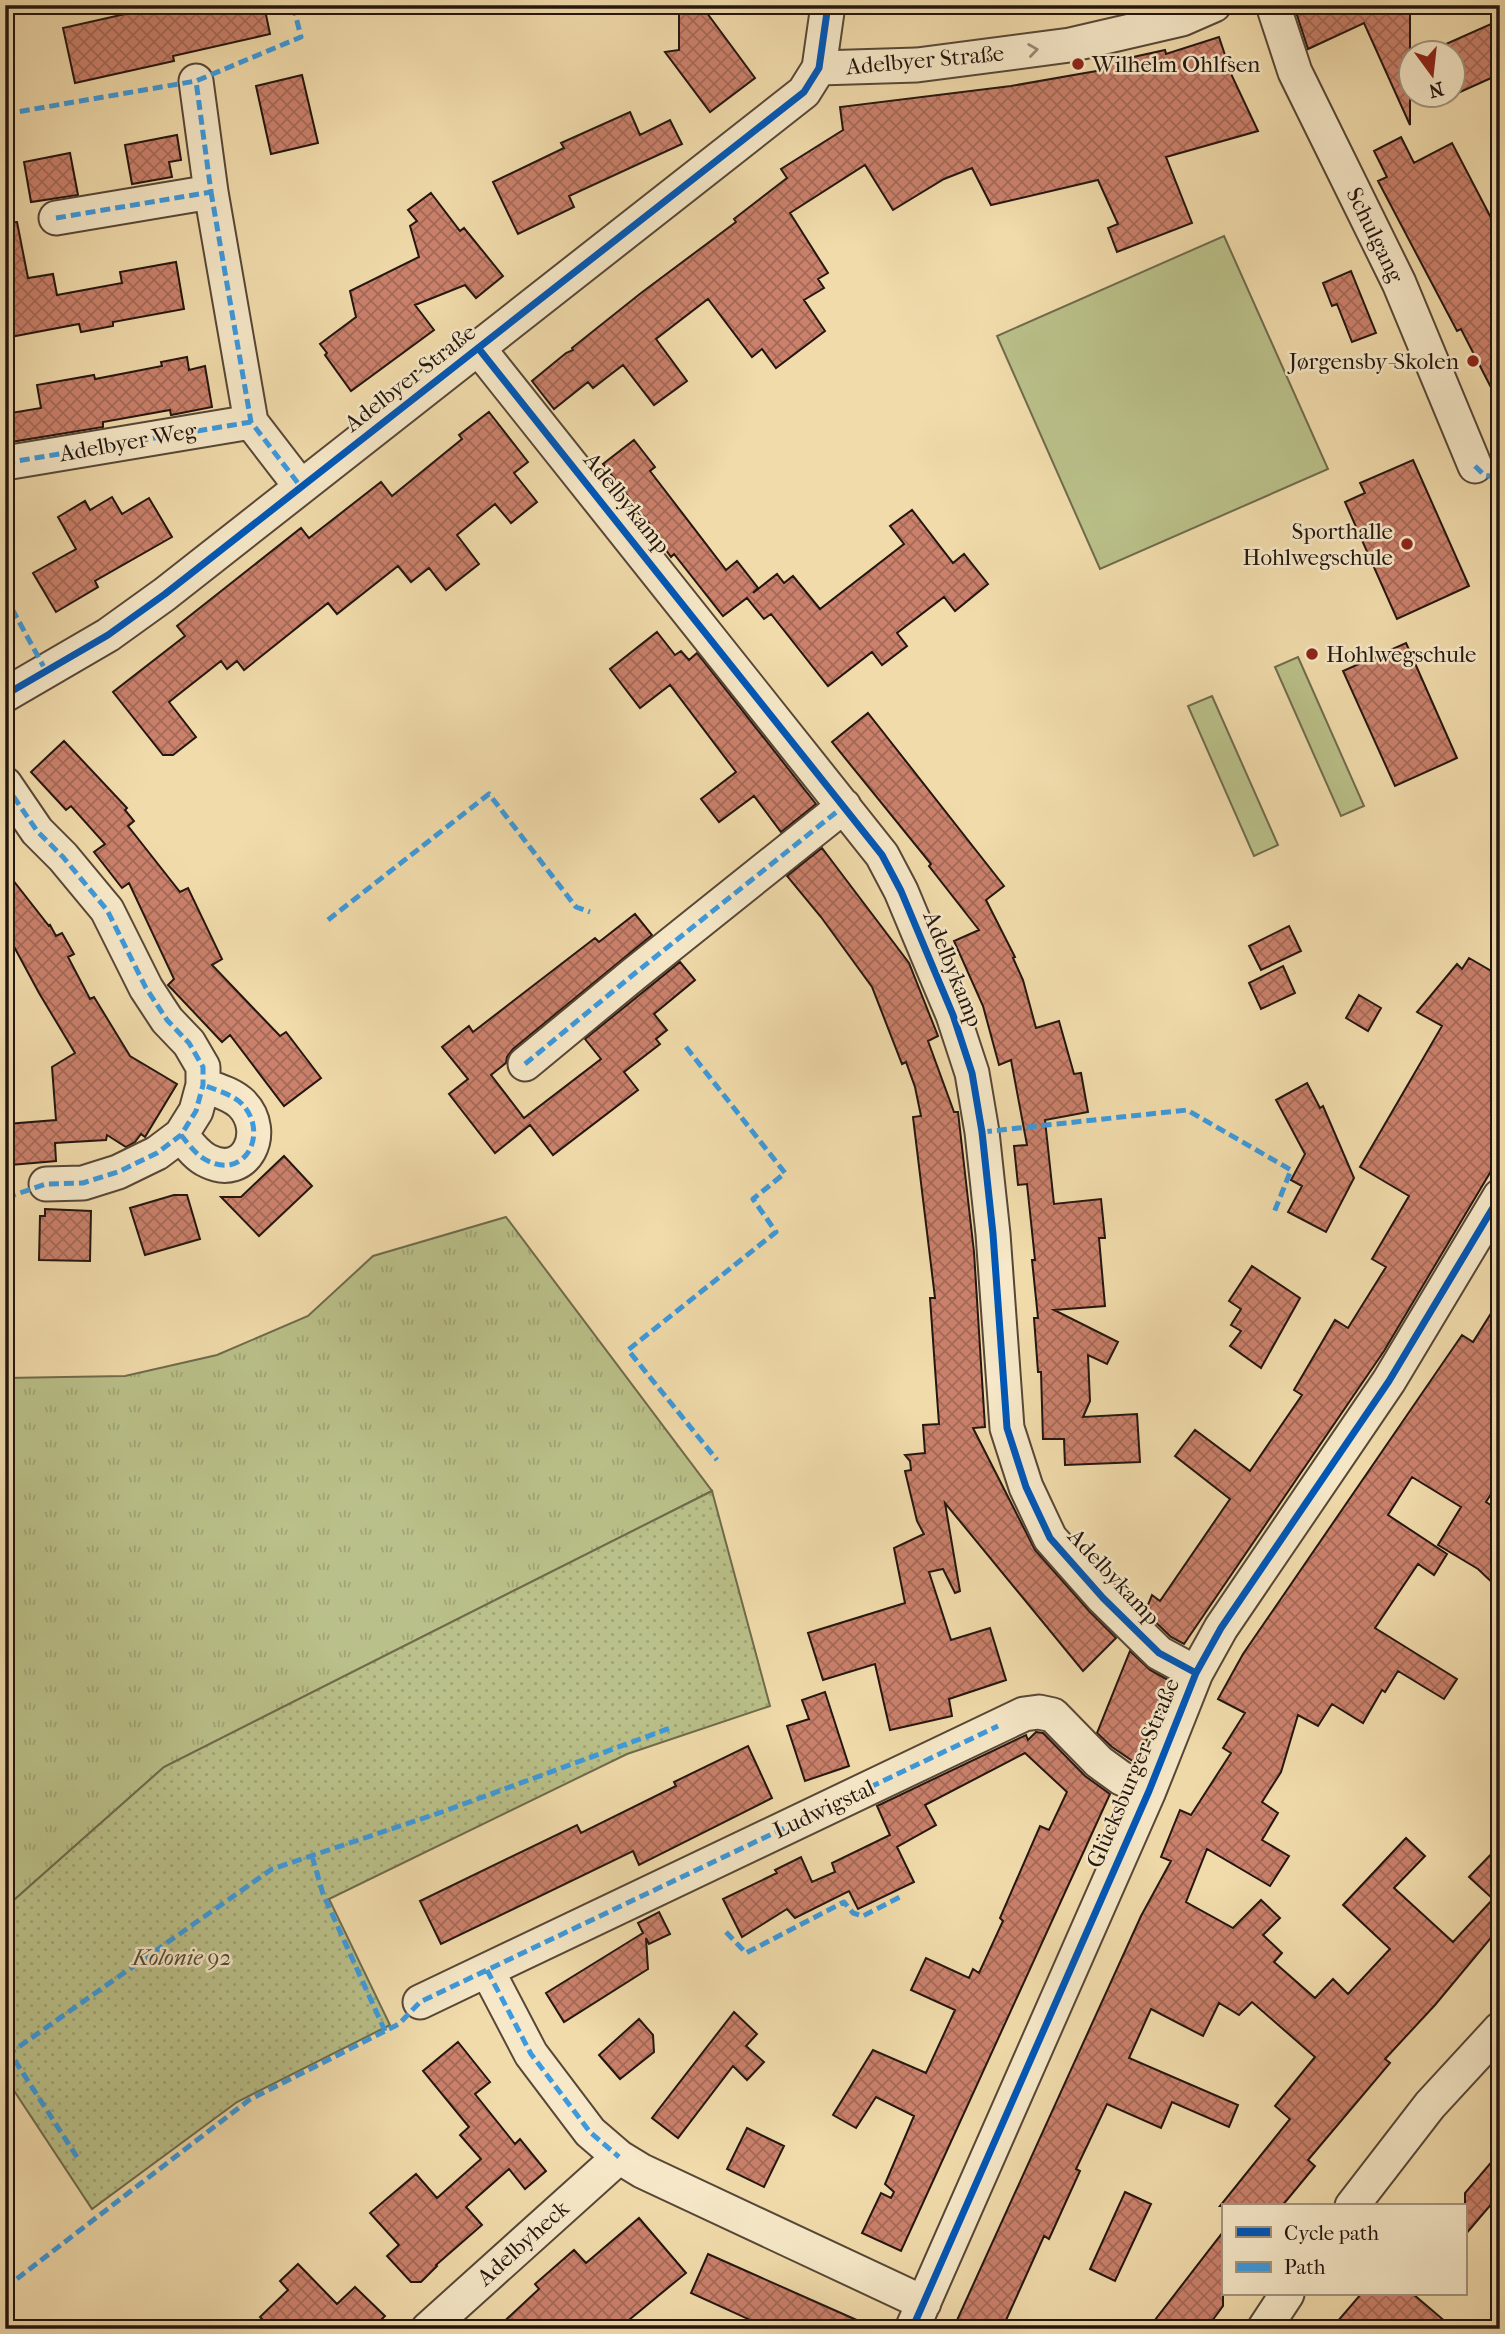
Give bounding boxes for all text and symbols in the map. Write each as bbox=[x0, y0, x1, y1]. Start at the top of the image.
north arrow bbox=[1396, 38, 1466, 108]
street label: Adelbyer Straße bbox=[844, 40, 1005, 80]
one-way arrow bbox=[1028, 43, 1039, 58]
place label: Wilhelm Ohlfsen bbox=[1091, 51, 1261, 78]
marker: Wilhelm Ohlfsen bbox=[1070, 56, 1086, 72]
text: N bbox=[1426, 77, 1446, 102]
street label: Schulgang bbox=[1340, 183, 1410, 288]
street label: Adelbyer Straße bbox=[338, 319, 481, 438]
place label: Jørgensby-Skolen bbox=[1287, 348, 1460, 375]
marker: Jørgensby-Skolen bbox=[1465, 353, 1481, 369]
street label: Adelbyer Weg bbox=[56, 417, 199, 468]
street label: Adelbykamp bbox=[577, 446, 676, 559]
place label: Sporthalle Hohlwegschule bbox=[1243, 518, 1393, 571]
marker: Sporthalle Hohlwegschule bbox=[1399, 536, 1415, 552]
place label: Hohlwegschule bbox=[1326, 641, 1476, 668]
marker: Hohlwegschule bbox=[1304, 646, 1320, 662]
street label: Adelbykamp bbox=[917, 906, 988, 1031]
street label: Adelbykamp bbox=[1062, 1522, 1166, 1631]
street label: Glücksburger Straße bbox=[1081, 1674, 1185, 1872]
street label: Ludwigstal bbox=[769, 1773, 880, 1844]
park label: Kolonie 92 bbox=[131, 1944, 231, 1971]
street label: Adelbyheck bbox=[471, 2194, 575, 2292]
legend bbox=[1222, 2204, 1466, 2296]
text: Cycle path bbox=[1284, 2221, 1379, 2245]
text: Path bbox=[1284, 2255, 1326, 2279]

